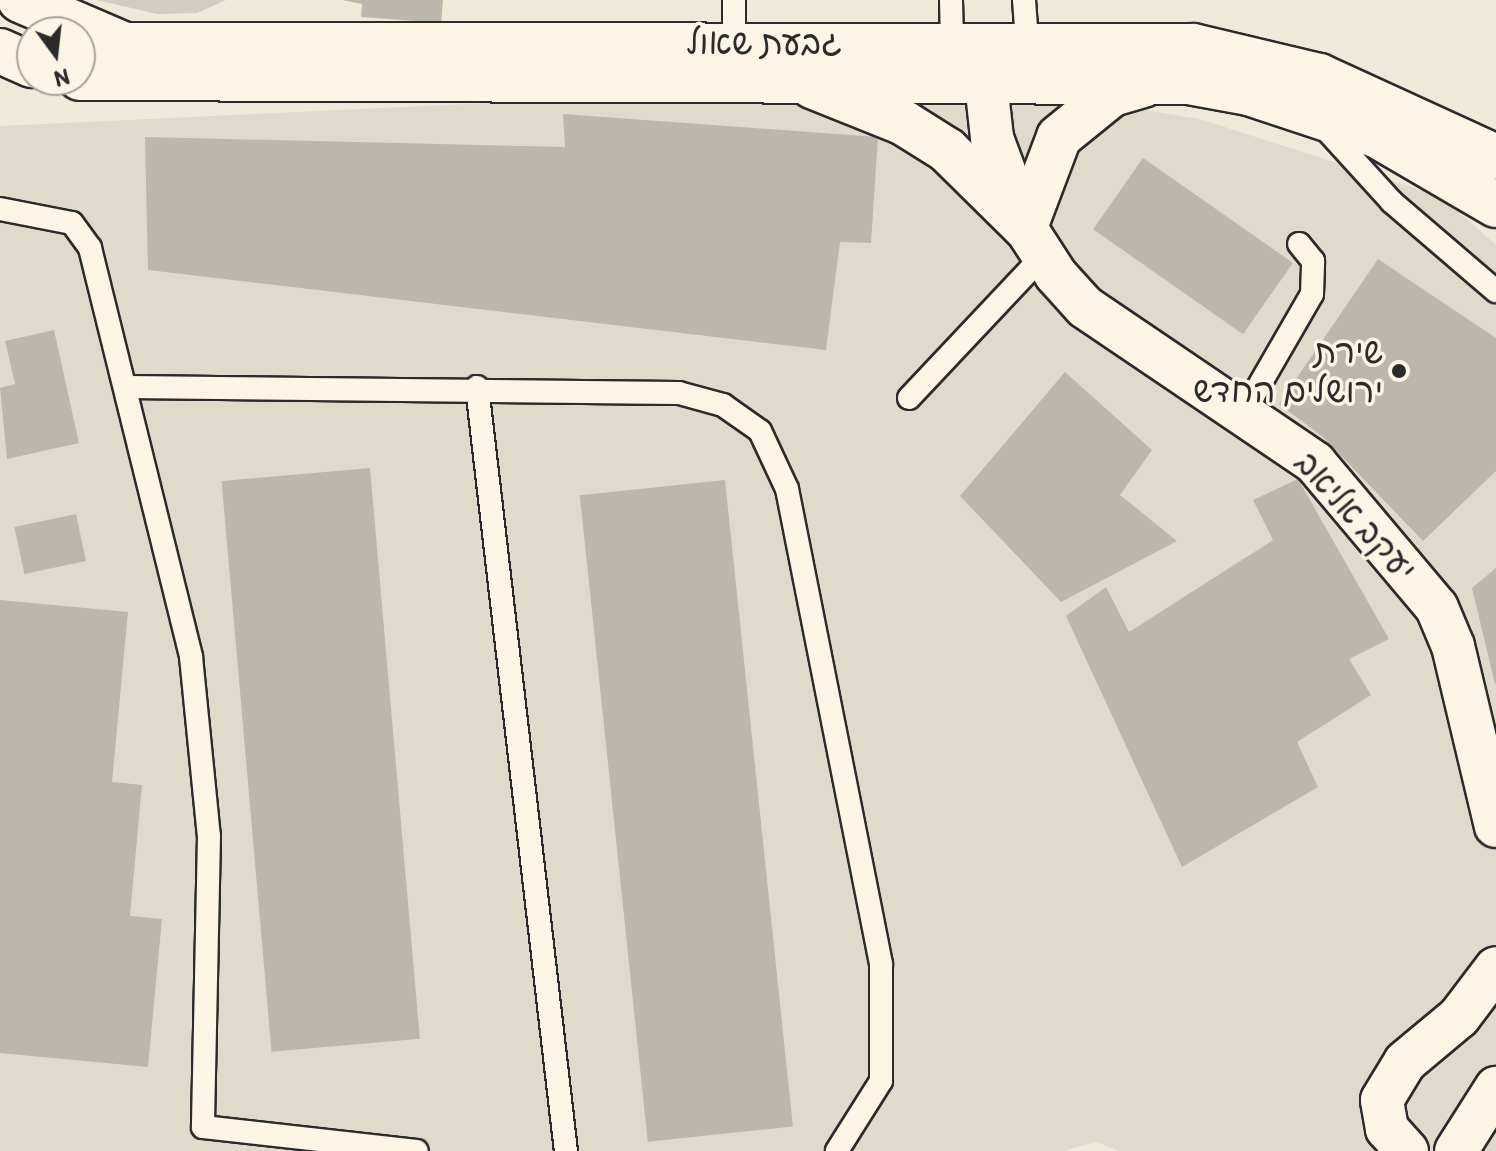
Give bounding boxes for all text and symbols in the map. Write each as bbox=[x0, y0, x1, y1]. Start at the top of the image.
north arrow bbox=[16, 16, 96, 96]
street label: גבעת שאול bbox=[686, 23, 842, 63]
text: N bbox=[51, 63, 73, 93]
place label: שירת ירושלים החדש bbox=[1193, 331, 1383, 410]
marker: שירת ירושלים החדש bbox=[1390, 362, 1408, 380]
street label: יעקב אליאב bbox=[1287, 442, 1425, 590]

